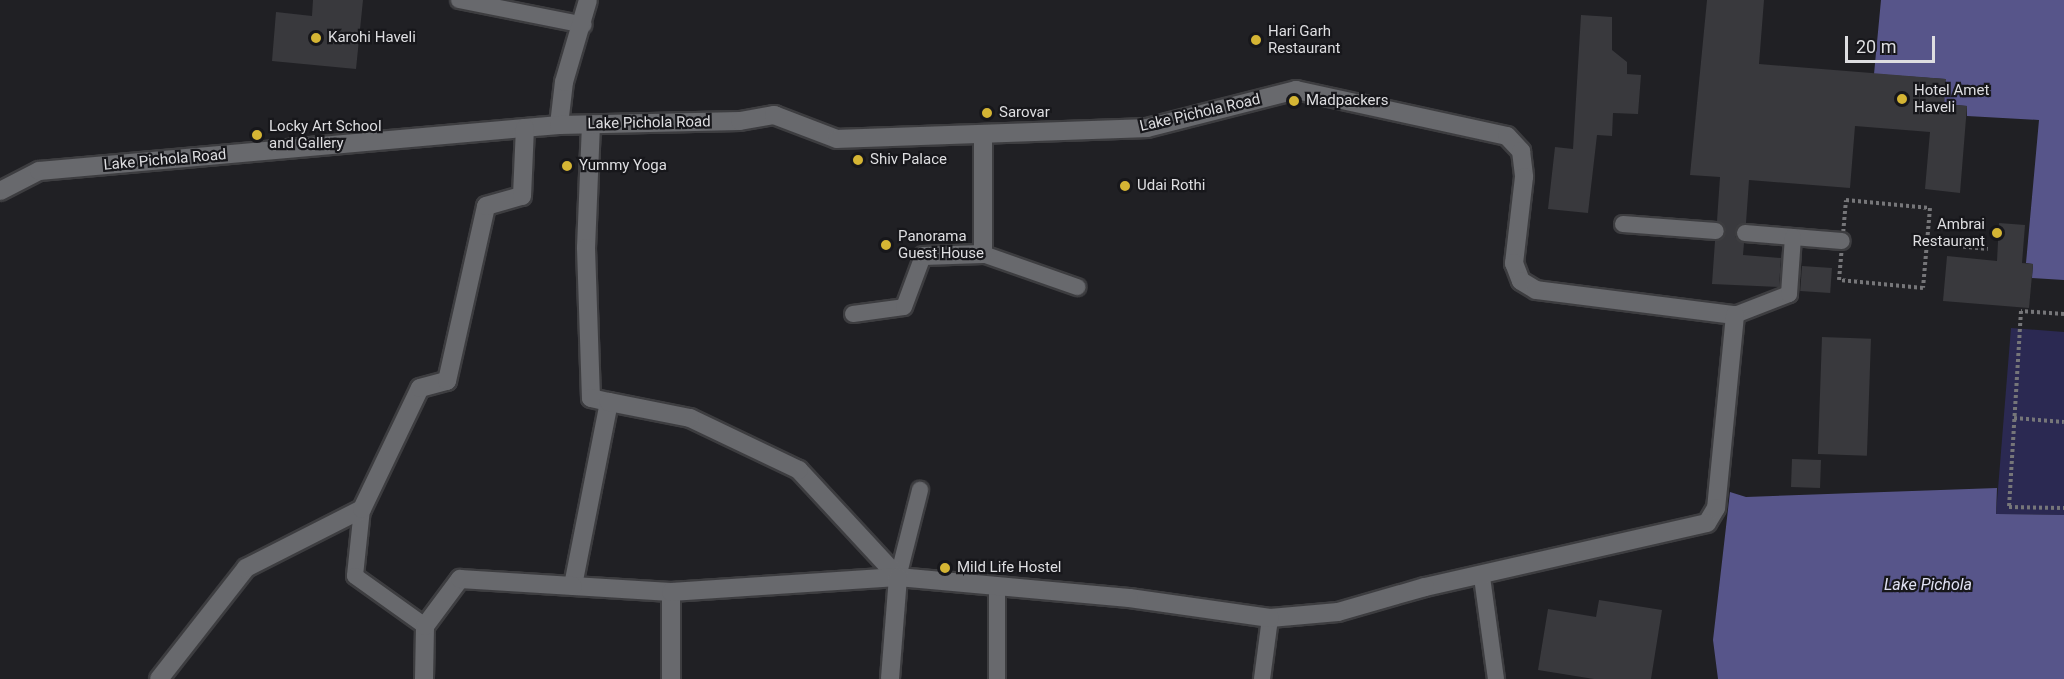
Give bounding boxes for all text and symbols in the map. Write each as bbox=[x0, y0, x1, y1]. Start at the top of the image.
place label: Hari Garh Restaurant bbox=[1268, 22, 1340, 57]
scale bar bbox=[1848, 24, 1938, 62]
place label: Karohi Haveli bbox=[328, 29, 416, 47]
marker: Karohi Haveli bbox=[309, 31, 323, 45]
marker: Hari Garh Restaurant bbox=[1249, 33, 1263, 47]
text: 20 m bbox=[1856, 36, 1896, 57]
place label: Hotel Amet Haveli bbox=[1914, 81, 1989, 116]
street label: Lake Pichola Road bbox=[1138, 90, 1262, 136]
place label: Madpackers bbox=[1306, 92, 1388, 110]
marker: Hotel Amet Haveli bbox=[1895, 92, 1909, 106]
marker: Madpackers bbox=[1287, 94, 1301, 108]
place label: Sarovar bbox=[999, 104, 1050, 122]
marker: Sarovar bbox=[980, 106, 994, 120]
street label: Lake Pichola Road bbox=[587, 113, 711, 133]
place label: Locky Art School and Gallery bbox=[269, 117, 382, 152]
marker: Locky Art School and Gallery bbox=[250, 128, 264, 142]
street label: Lake Pichola Road bbox=[103, 146, 227, 174]
place label: Shiv Palace bbox=[870, 151, 947, 169]
marker: Shiv Palace bbox=[851, 153, 865, 167]
place label: Yummy Yoga bbox=[579, 157, 667, 175]
marker: Yummy Yoga bbox=[560, 159, 574, 173]
place label: Udai Rothi bbox=[1137, 177, 1205, 195]
marker: Udai Rothi bbox=[1118, 179, 1132, 193]
place label: Ambrai Restaurant bbox=[1913, 215, 1985, 250]
marker: Ambrai Restaurant bbox=[1990, 226, 2004, 240]
place label: Panorama Guest House bbox=[898, 227, 984, 262]
marker: Panorama Guest House bbox=[879, 238, 893, 252]
place label: Mild Life Hostel bbox=[957, 559, 1062, 577]
marker: Mild Life Hostel bbox=[938, 561, 952, 575]
water label: Lake Pichola bbox=[1884, 575, 1972, 595]

